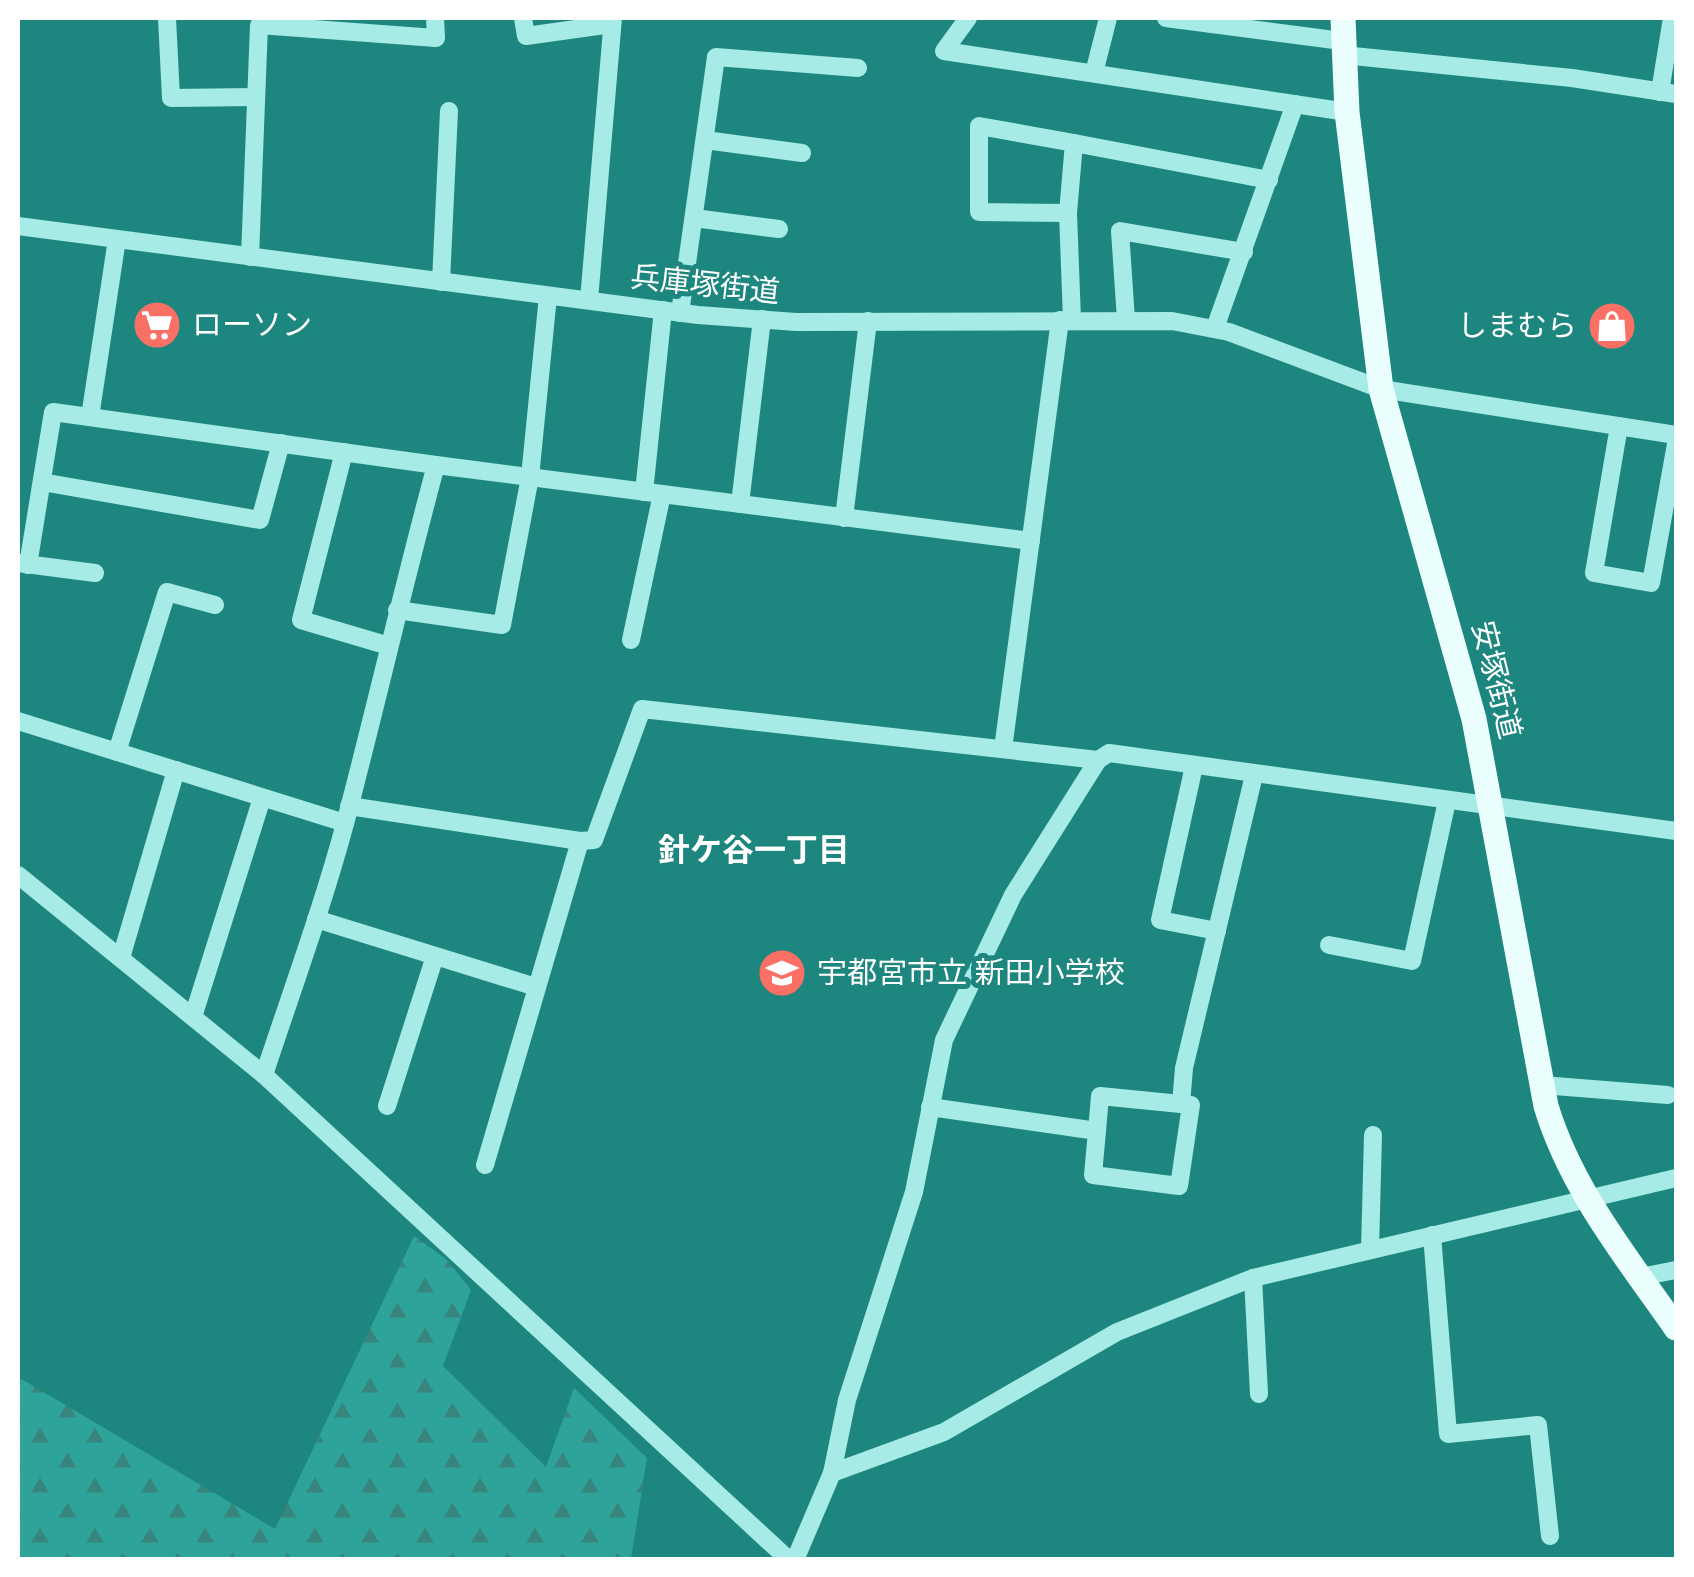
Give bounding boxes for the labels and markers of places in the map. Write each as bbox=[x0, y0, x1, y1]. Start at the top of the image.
supermarket icon: ローソン bbox=[131, 299, 183, 351]
shop icon: しまむら bbox=[1586, 300, 1638, 352]
place label: ローソン bbox=[192, 307, 312, 344]
place label: しまむら bbox=[1457, 308, 1577, 345]
school or university icon: 宇都宮市立 新田小学校 bbox=[756, 947, 808, 999]
place label: 宇都宮市立 新田小学校 bbox=[817, 955, 1125, 992]

